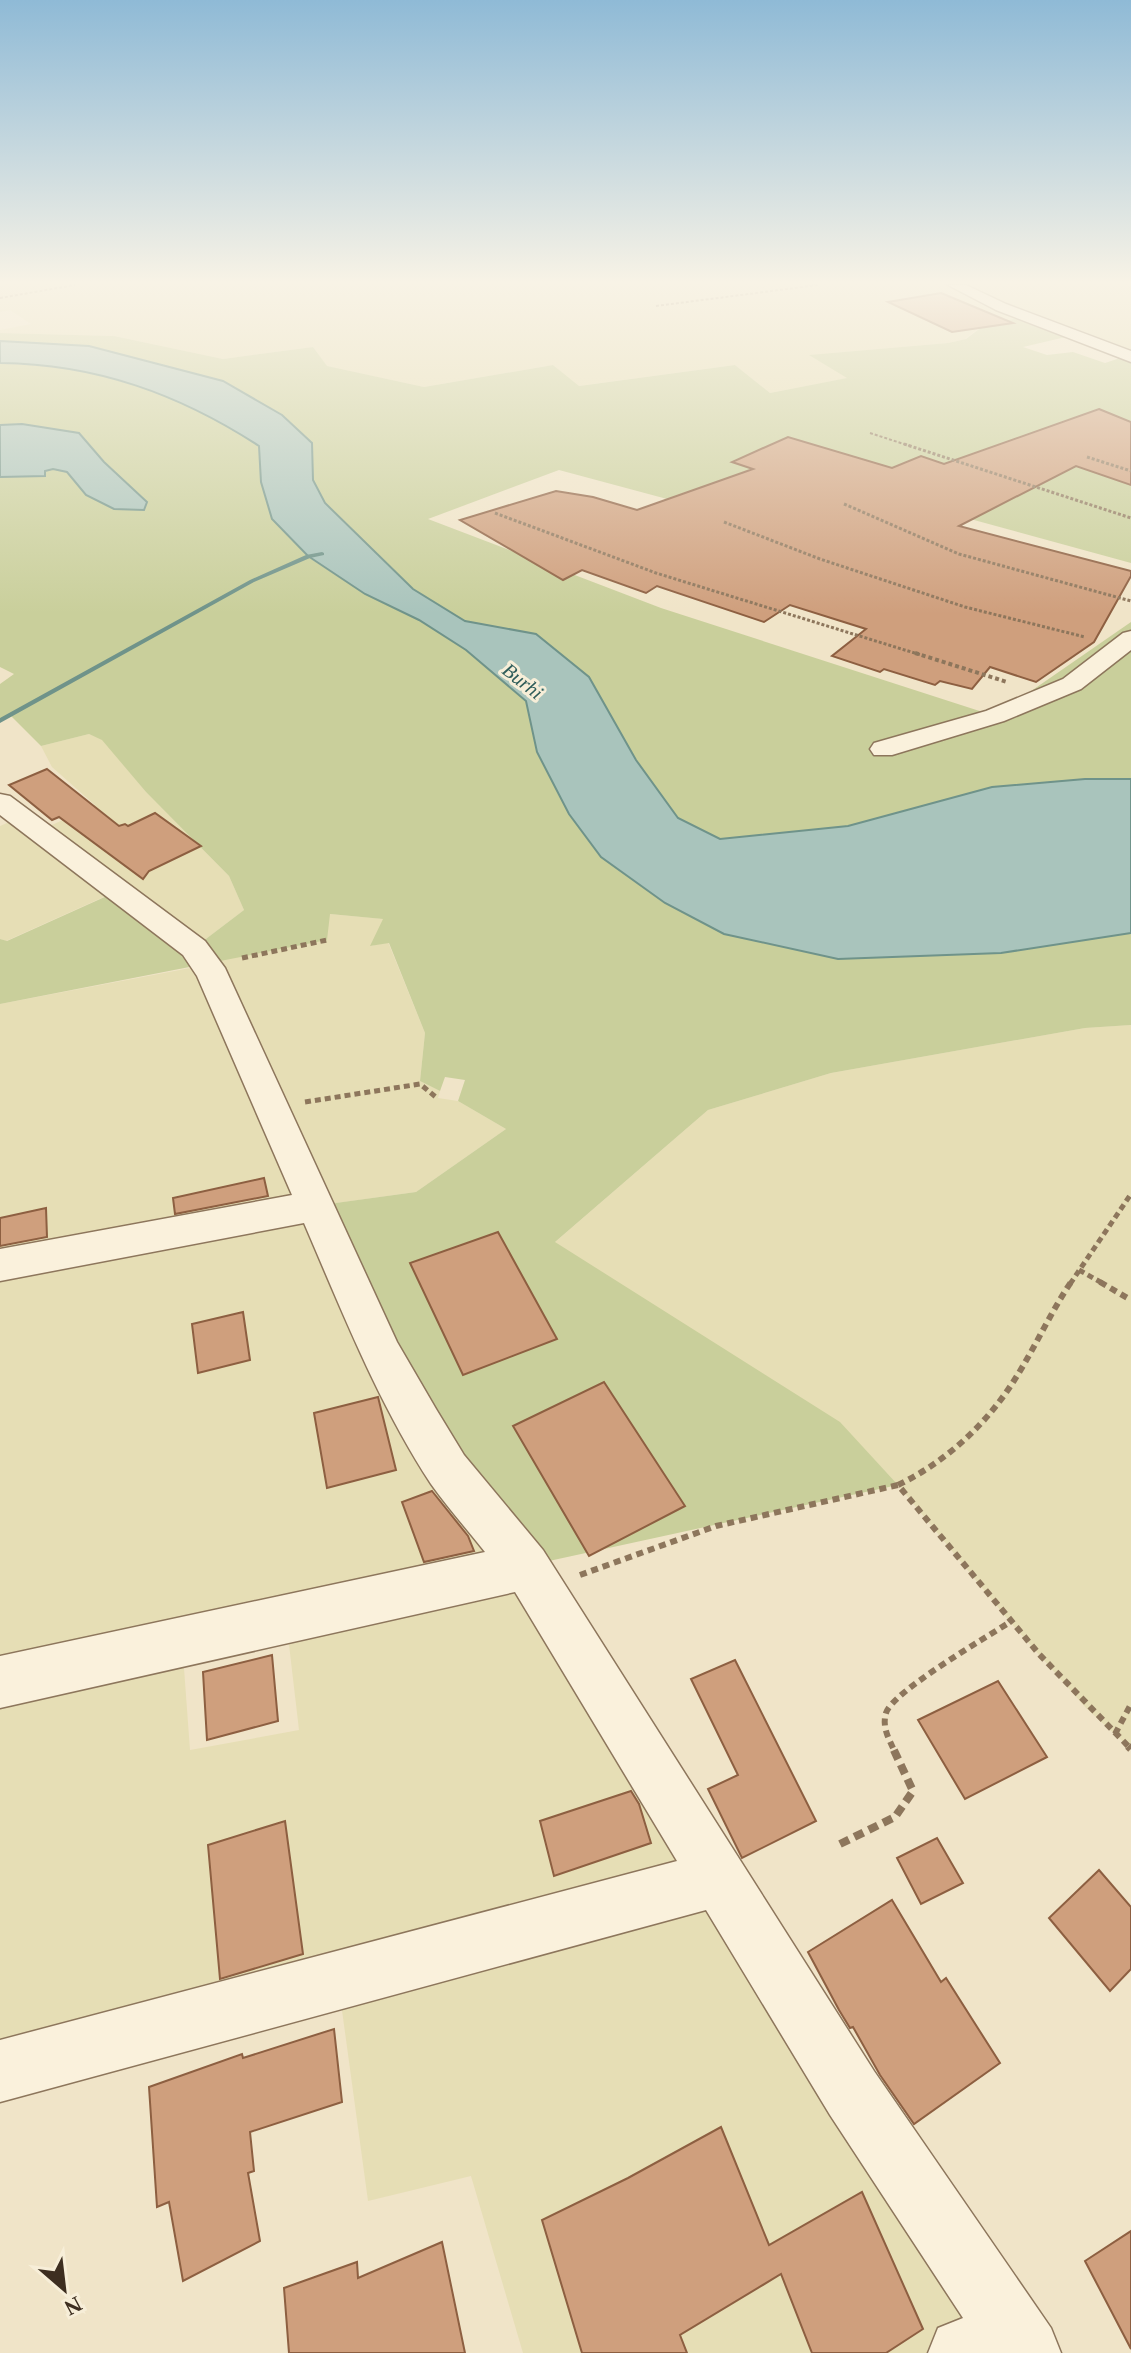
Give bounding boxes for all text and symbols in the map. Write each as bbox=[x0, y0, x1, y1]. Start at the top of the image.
water label: Burhi bbox=[498, 658, 548, 704]
north arrow bbox=[24, 2249, 104, 2329]
text: N bbox=[60, 2291, 86, 2321]

